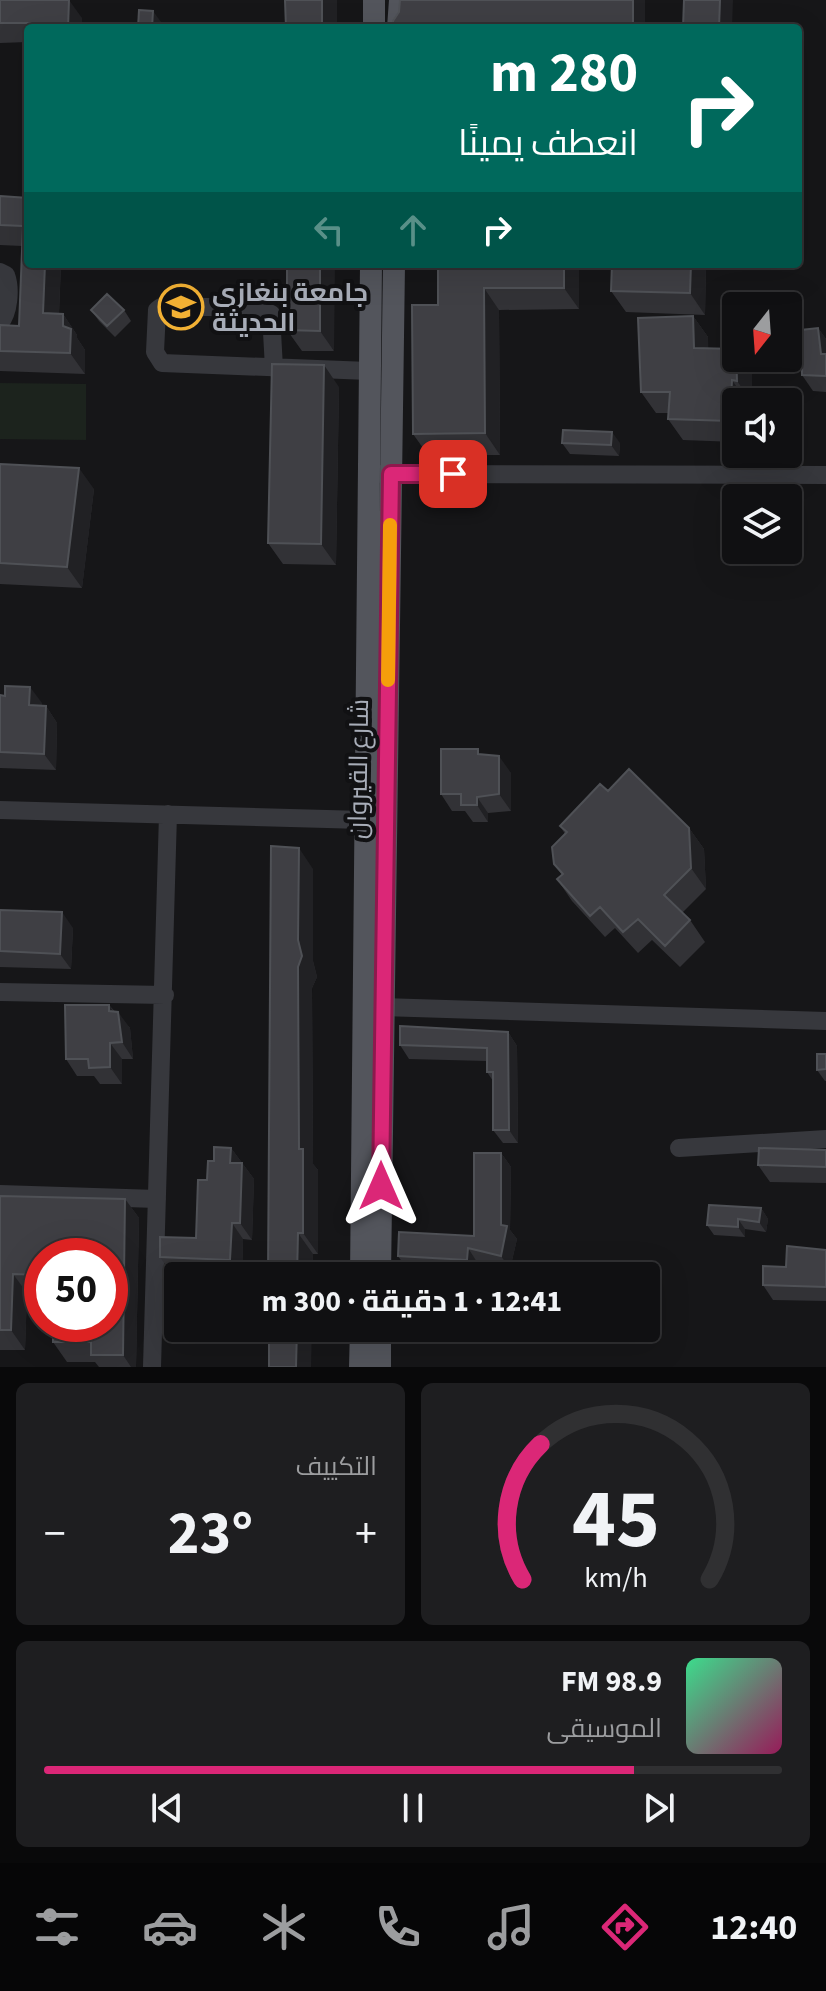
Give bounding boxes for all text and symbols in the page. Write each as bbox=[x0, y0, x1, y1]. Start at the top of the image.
text: 280 m bbox=[490, 34, 638, 113]
icon: right bbox=[666, 56, 770, 160]
text: انعطف يمينًا bbox=[458, 118, 638, 169]
icon: left bbox=[307, 208, 351, 252]
icon: ahead bbox=[391, 208, 435, 252]
icon: right bbox=[475, 208, 519, 252]
place label: جامعة بنغازي الحديثة bbox=[212, 274, 368, 341]
school or university icon: جامعة بنغازي الحديثة bbox=[157, 283, 205, 331]
north arrow bbox=[722, 292, 802, 372]
map controls bbox=[722, 292, 802, 564]
button: sound bbox=[722, 388, 802, 468]
pin bbox=[419, 440, 487, 508]
icon: arrive bbox=[431, 452, 475, 496]
button: layers bbox=[722, 484, 802, 564]
street label: شارع القيروان bbox=[339, 699, 378, 839]
position arrow bbox=[339, 1144, 423, 1228]
speed limit sign: 50 bbox=[24, 1238, 128, 1342]
text: 12:41 · 1 دقيقة · 300 m bbox=[262, 1280, 562, 1323]
text: التكييف bbox=[295, 1448, 377, 1485]
text: 45 bbox=[572, 1461, 659, 1579]
text: 23° bbox=[168, 1492, 253, 1577]
text: − bbox=[44, 1503, 66, 1566]
text: + bbox=[355, 1503, 377, 1566]
text: km/h bbox=[584, 1558, 647, 1598]
text: 98.9 FM bbox=[561, 1660, 662, 1703]
text: الموسيقى bbox=[547, 1710, 662, 1747]
icon: previous bbox=[145, 1786, 189, 1830]
icon: pause bbox=[391, 1786, 435, 1830]
icon: next bbox=[637, 1786, 681, 1830]
icon: filters bbox=[29, 1899, 85, 1955]
icon: car bbox=[142, 1899, 198, 1955]
icon: climate bbox=[256, 1899, 312, 1955]
icon: phone bbox=[370, 1899, 426, 1955]
icon: music bbox=[483, 1899, 539, 1955]
icon: directions bbox=[597, 1899, 653, 1955]
text: 12:40 bbox=[710, 1902, 797, 1953]

